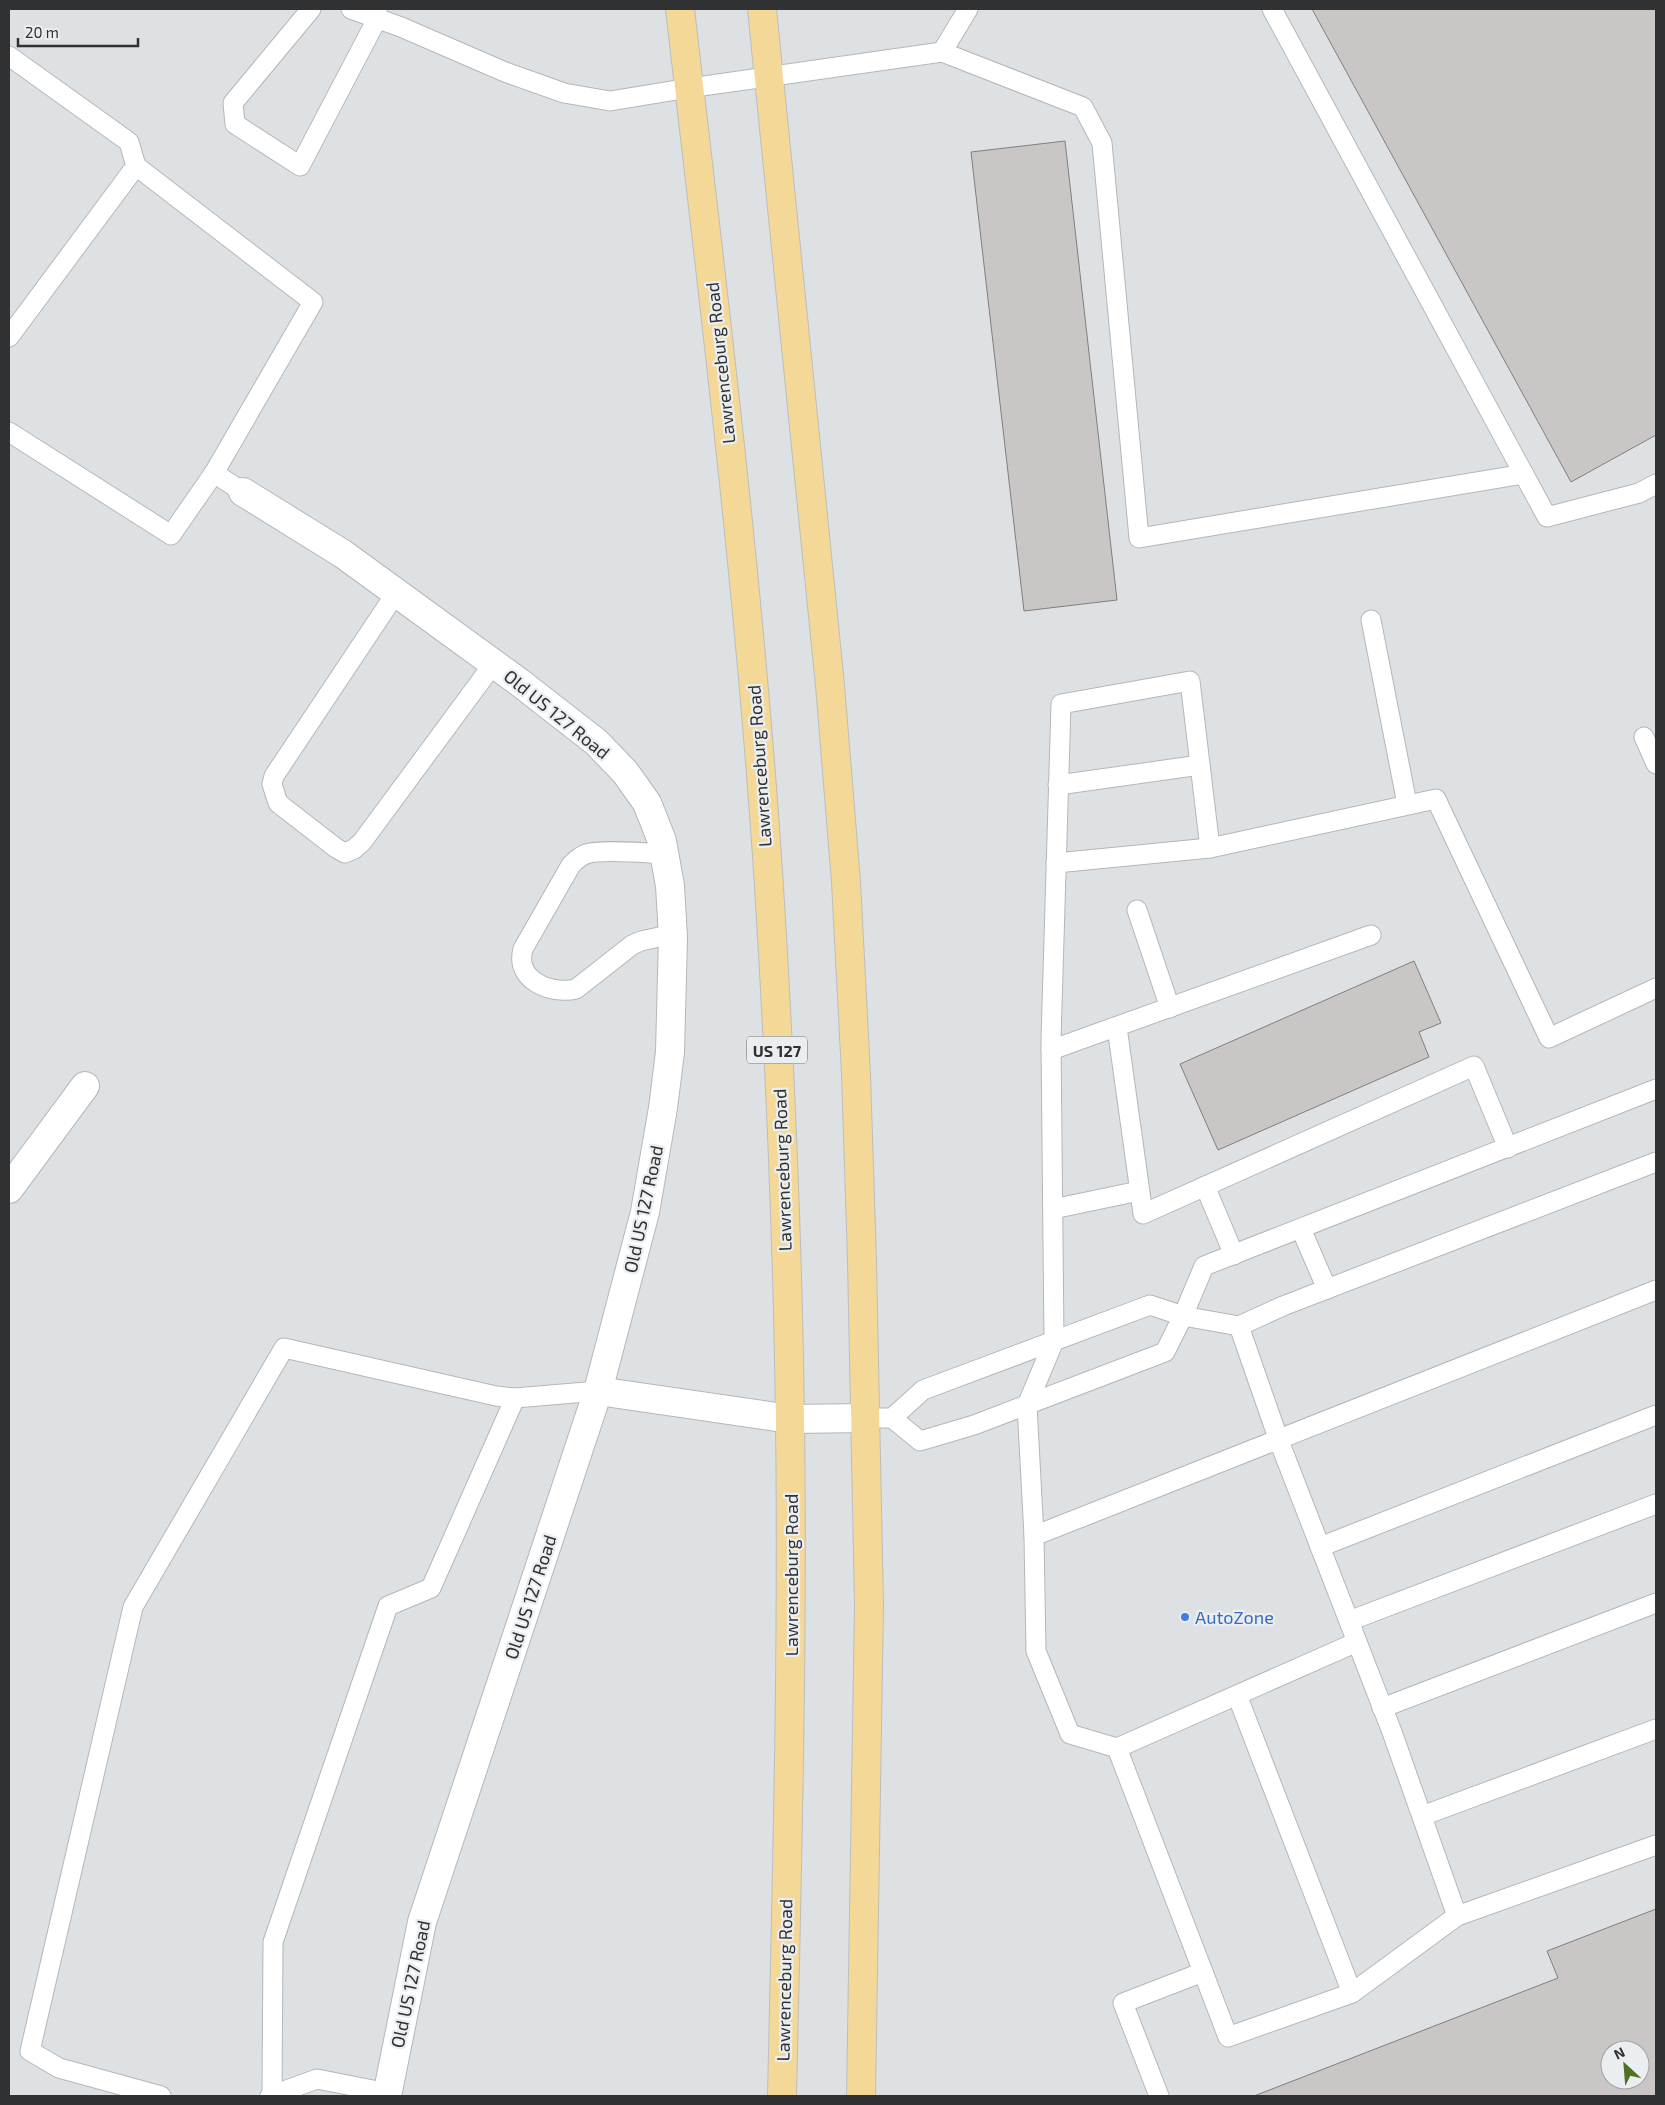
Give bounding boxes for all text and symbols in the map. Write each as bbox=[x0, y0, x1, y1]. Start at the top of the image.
scale bar bbox=[18, 15, 138, 47]
text: 20 m bbox=[25, 23, 59, 41]
street label: Lawrenceburg Road bbox=[701, 281, 739, 445]
street label: Old US 127 Road bbox=[500, 665, 614, 763]
street label: Lawrenceburg Road bbox=[742, 684, 776, 848]
road number: US 127 bbox=[747, 1036, 807, 1064]
street label: Lawrenceburg Road bbox=[768, 1088, 796, 1252]
street label: Old US 127 Road bbox=[619, 1143, 667, 1275]
street label: Lawrenceburg Road bbox=[780, 1494, 802, 1656]
street label: Old US 127 Road bbox=[499, 1532, 561, 1662]
place label: AutoZone bbox=[1195, 1606, 1274, 1628]
marker: AutoZone bbox=[1179, 1611, 1191, 1623]
street label: Lawrenceburg Road bbox=[772, 1899, 796, 2061]
street label: Old US 127 Road bbox=[386, 1918, 434, 2050]
north arrow bbox=[1600, 2040, 1650, 2090]
text: N bbox=[1611, 2043, 1627, 2063]

